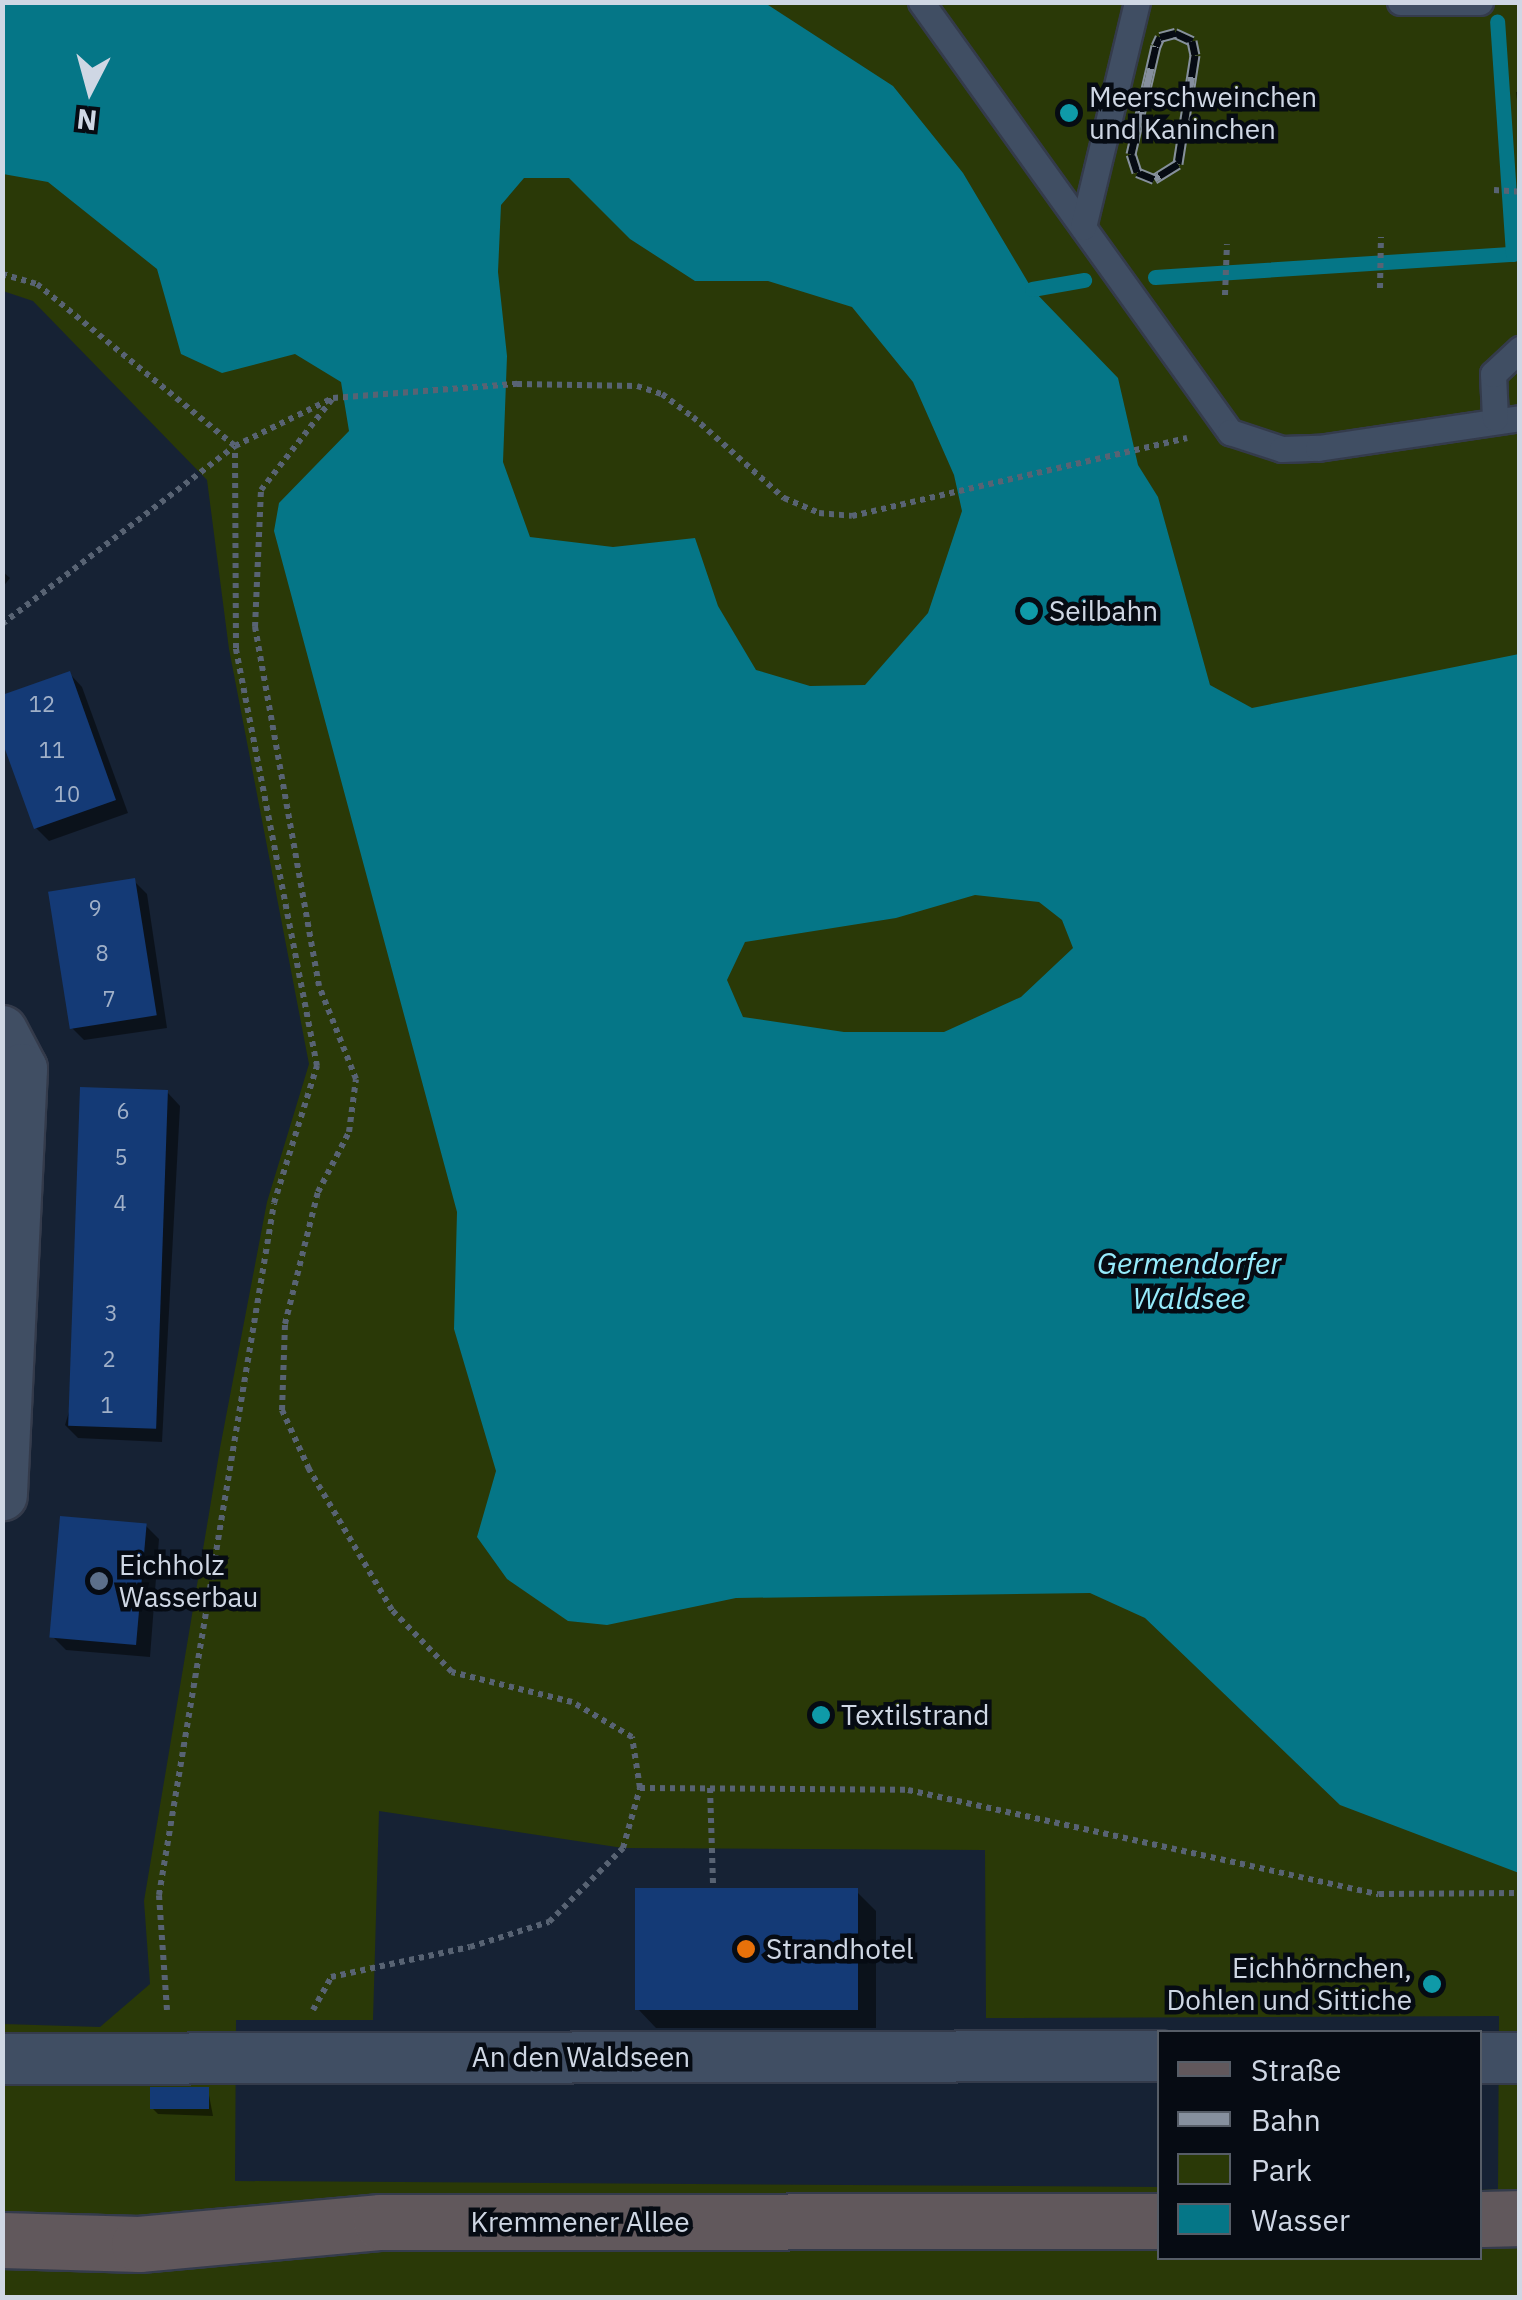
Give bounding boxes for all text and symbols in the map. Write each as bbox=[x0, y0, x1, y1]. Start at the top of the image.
north arrow bbox=[40, 40, 140, 140]
place label: Meerschweinchen und Kaninchen bbox=[1089, 80, 1317, 146]
text: N bbox=[75, 101, 99, 140]
marker: Meerschweinchen und Kaninchen bbox=[1058, 102, 1080, 124]
place label: Seilbahn bbox=[1049, 594, 1158, 628]
marker: Seilbahn bbox=[1018, 600, 1040, 622]
house number: 12 bbox=[29, 691, 55, 717]
house number: 11 bbox=[39, 737, 65, 763]
house number: 10 bbox=[54, 781, 80, 807]
house number: 9 bbox=[88, 895, 102, 921]
house number: 8 bbox=[95, 940, 109, 966]
house number: 7 bbox=[102, 986, 116, 1012]
house number: 6 bbox=[116, 1098, 130, 1124]
house number: 5 bbox=[114, 1144, 128, 1170]
house number: 4 bbox=[113, 1190, 127, 1216]
water label: Germendorfer Waldsee bbox=[1097, 1245, 1281, 1316]
house number: 3 bbox=[104, 1300, 118, 1326]
house number: 2 bbox=[102, 1346, 116, 1372]
house number: 1 bbox=[100, 1392, 114, 1418]
place label: Eichholz Wasserbau bbox=[119, 1548, 258, 1614]
marker: Eichholz Wasserbau bbox=[88, 1570, 110, 1592]
place label: Textilstrand bbox=[841, 1698, 989, 1732]
marker: Textilstrand bbox=[810, 1704, 832, 1726]
place label: Strandhotel bbox=[766, 1932, 914, 1966]
marker: Strandhotel bbox=[735, 1938, 757, 1960]
place label: Eichhörnchen, Dohlen und Sittiche bbox=[1166, 1951, 1412, 2017]
marker: Eichhörnchen, Dohlen und Sittiche bbox=[1421, 1973, 1443, 1995]
legend bbox=[1157, 2030, 1482, 2260]
street label: An den Waldseen bbox=[472, 2040, 690, 2074]
text: Straße bbox=[1251, 2050, 1342, 2089]
text: Bahn bbox=[1251, 2100, 1321, 2139]
text: Park bbox=[1251, 2150, 1312, 2189]
text: Wasser bbox=[1251, 2200, 1350, 2239]
street label: Kremmener Allee bbox=[470, 2205, 690, 2239]

